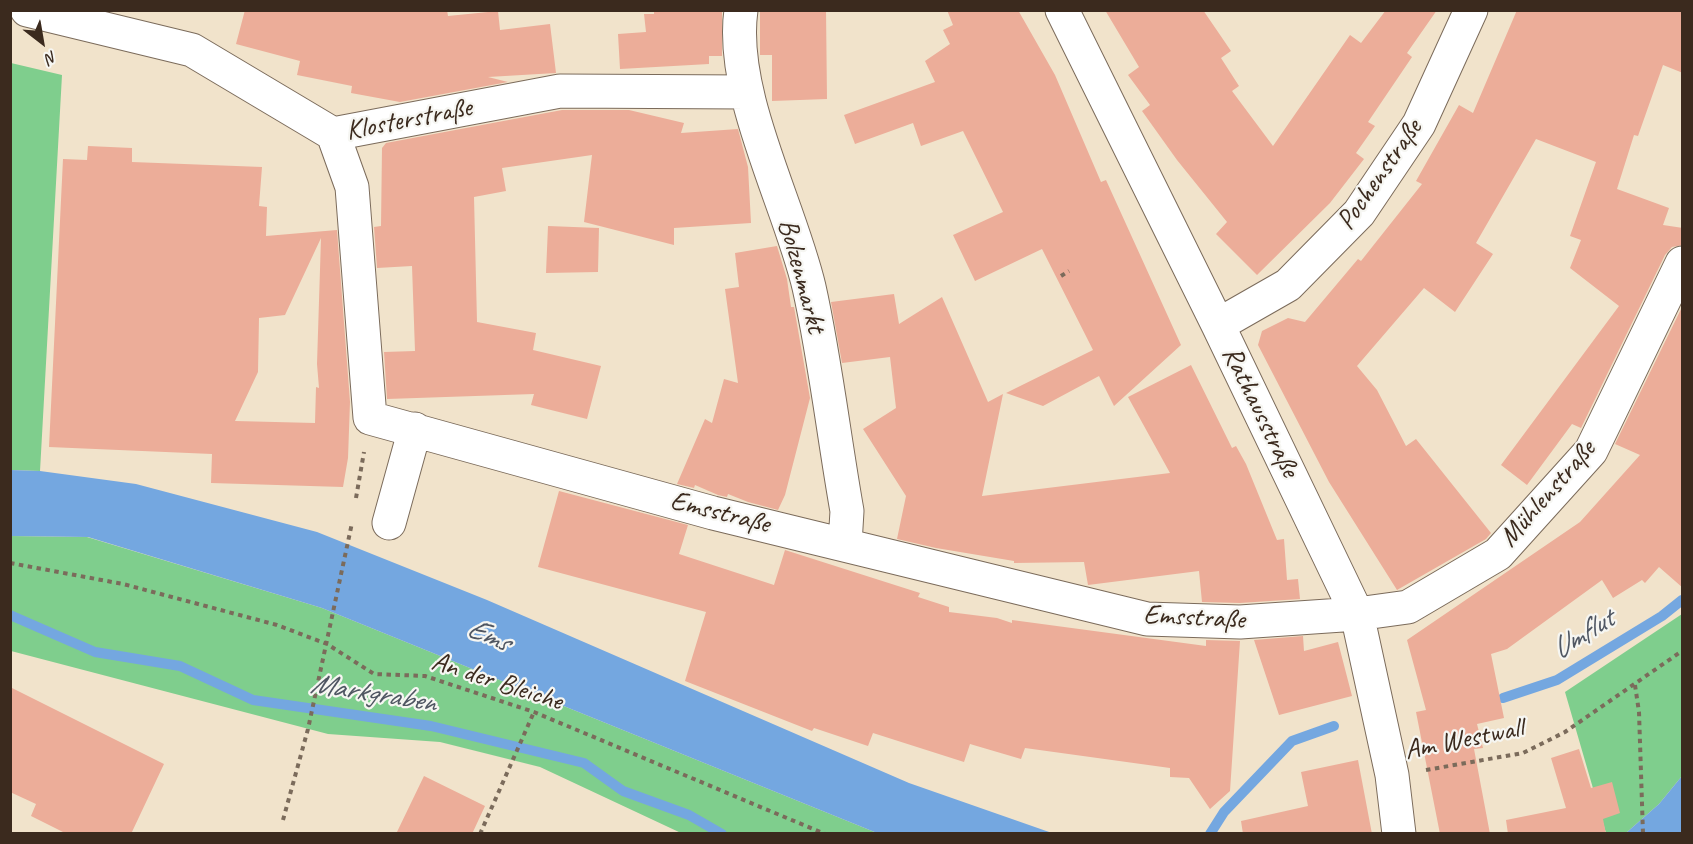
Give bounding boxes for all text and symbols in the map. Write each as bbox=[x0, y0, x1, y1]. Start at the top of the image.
north arrow bbox=[12, 12, 72, 72]
text: N bbox=[42, 46, 61, 69]
street label: Klosterstraße bbox=[343, 91, 475, 149]
street label: Pochenstraße bbox=[1330, 113, 1430, 237]
street label: Bolzenmarkt bbox=[770, 215, 832, 337]
street label: Rathausstraße bbox=[1214, 341, 1306, 483]
street label: Mühlenstraße bbox=[1493, 434, 1603, 554]
street label: Emsstraße bbox=[667, 484, 773, 542]
street label: Emsstraße bbox=[1142, 599, 1246, 637]
water label: Umflut bbox=[1545, 602, 1621, 668]
water label: Ems bbox=[461, 611, 515, 661]
street label: An der Bleiche bbox=[427, 645, 567, 719]
water label: Markgraben bbox=[308, 666, 438, 722]
street label: Am Westwall bbox=[1402, 712, 1526, 768]

